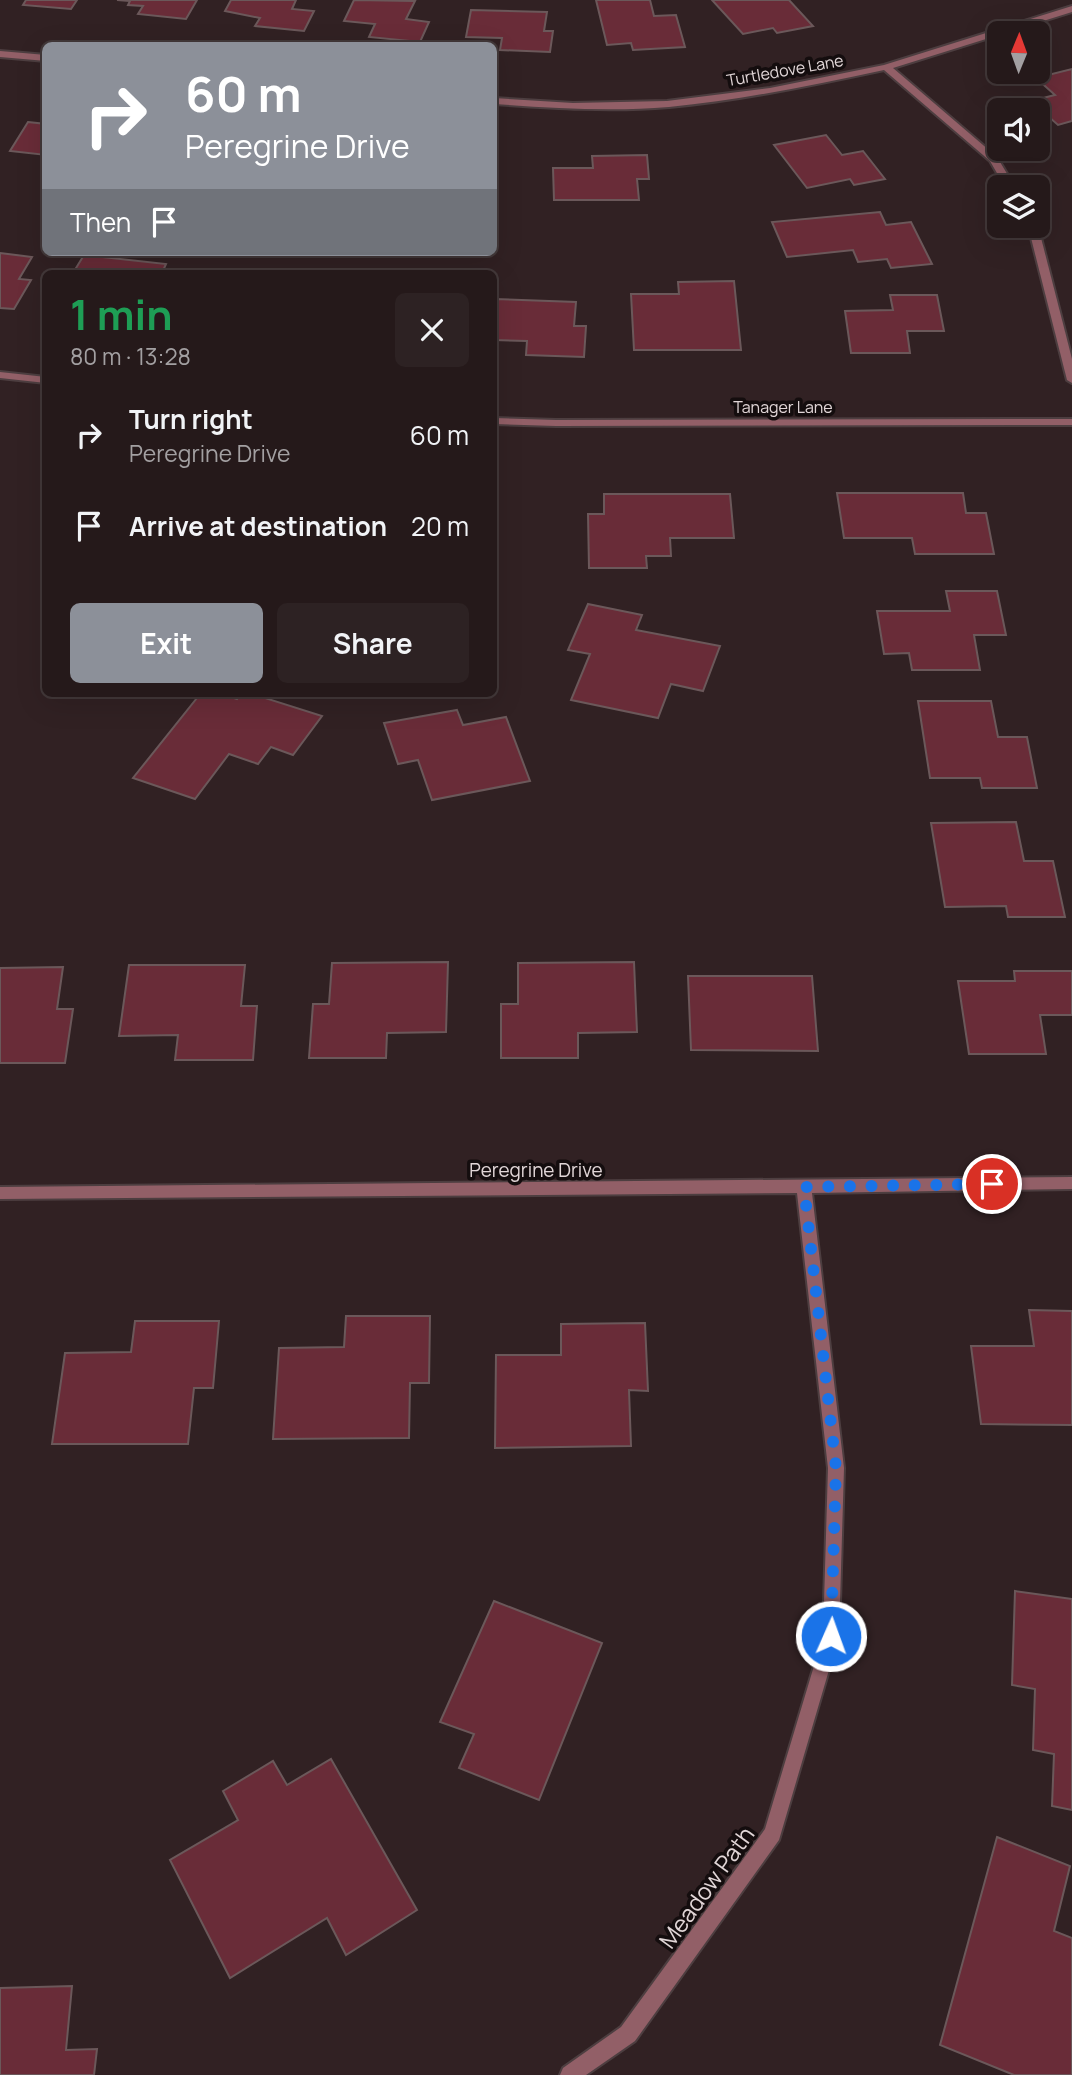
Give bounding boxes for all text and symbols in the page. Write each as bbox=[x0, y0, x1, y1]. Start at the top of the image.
north arrow bbox=[987, 21, 1050, 84]
map controls bbox=[987, 21, 1050, 238]
street label: Turtledove Lane bbox=[725, 49, 845, 91]
text: 60 m bbox=[185, 60, 302, 127]
icon: right bbox=[70, 70, 161, 161]
button: sound bbox=[987, 98, 1050, 161]
text: Peregrine Drive bbox=[185, 124, 410, 168]
button: layers bbox=[987, 175, 1050, 238]
icon: arrive bbox=[145, 203, 183, 241]
text: Then bbox=[70, 204, 131, 240]
text: 1 min bbox=[70, 285, 173, 343]
button: close bbox=[395, 293, 469, 367]
text: 80 m · 13:28 bbox=[70, 340, 191, 372]
street label: Tanager Lane bbox=[733, 396, 833, 418]
text: Turn right bbox=[129, 401, 253, 437]
icon: right bbox=[70, 416, 108, 454]
text: 60 m bbox=[410, 417, 469, 453]
text: Peregrine Drive bbox=[129, 437, 290, 469]
icon: arrive bbox=[70, 507, 108, 545]
text: Arrive at destination bbox=[129, 508, 387, 544]
text: 20 m bbox=[411, 508, 469, 544]
button: Exit bbox=[70, 603, 263, 683]
button: Share bbox=[277, 603, 469, 683]
pin bbox=[962, 1154, 1022, 1214]
street label: Peregrine Drive bbox=[469, 1157, 603, 1183]
icon: arrive bbox=[973, 1165, 1011, 1203]
position arrow bbox=[794, 1599, 868, 1673]
street label: Meadow Path bbox=[651, 1820, 761, 1954]

